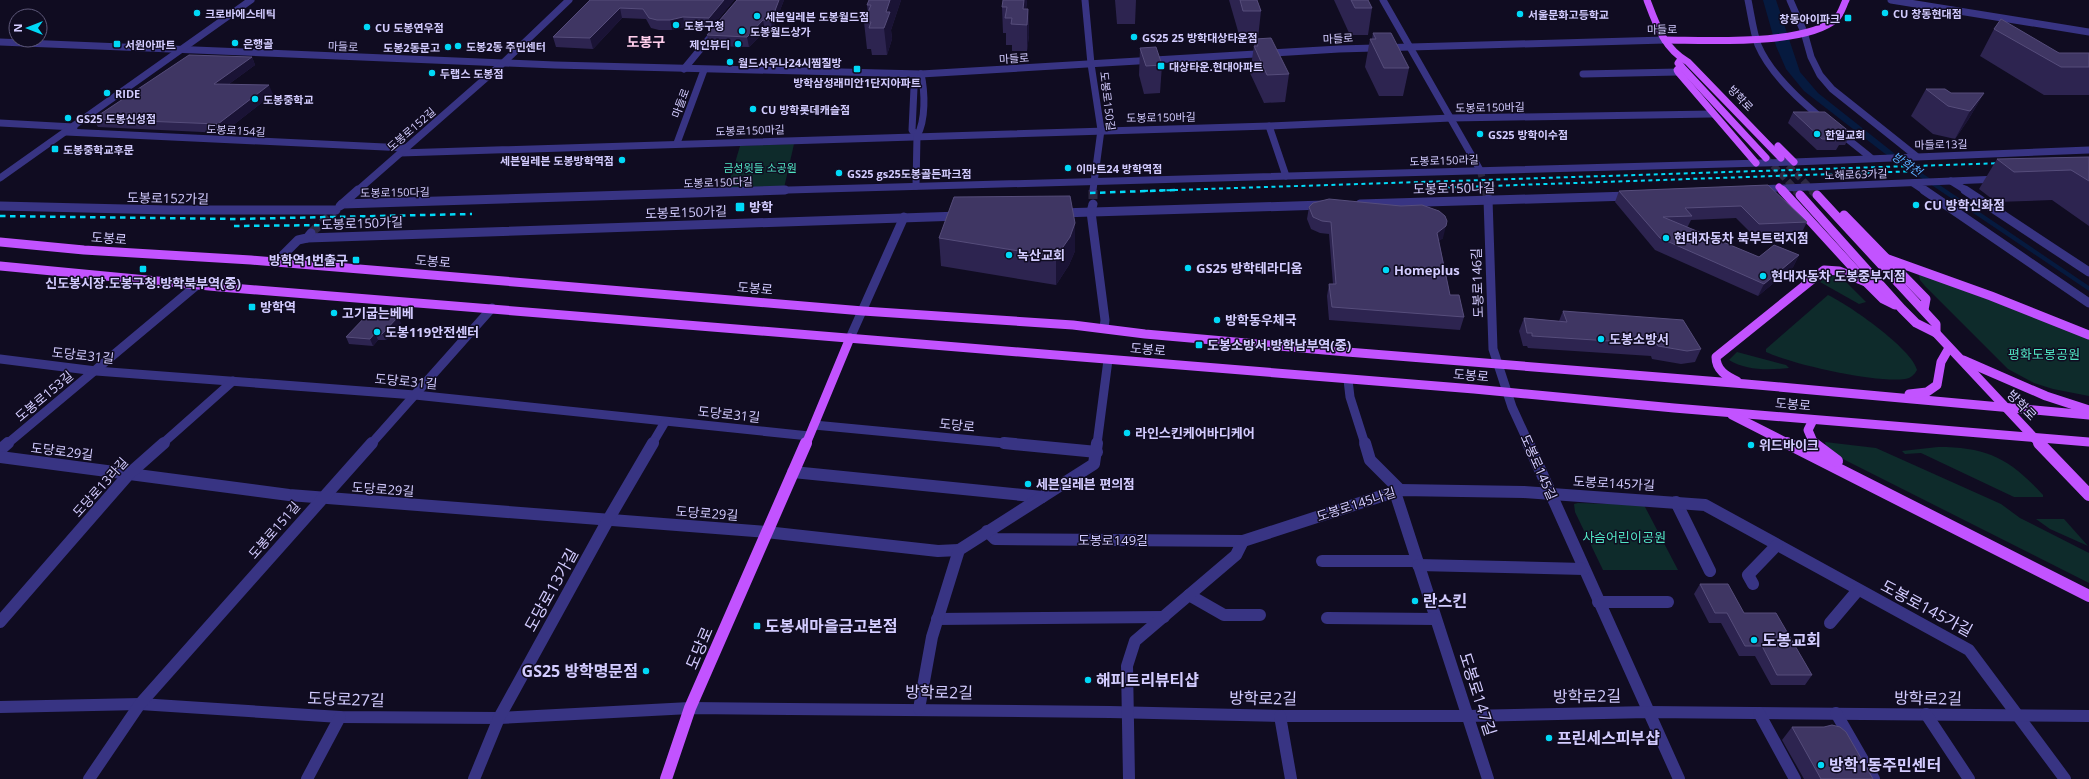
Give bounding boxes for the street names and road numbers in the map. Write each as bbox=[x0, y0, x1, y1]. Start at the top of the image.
street label: 마들로 bbox=[1647, 21, 1677, 37]
street label: 마들로 bbox=[1322, 30, 1354, 46]
street label: 마들로 bbox=[328, 38, 358, 54]
street label: 마들로 bbox=[998, 49, 1030, 67]
street label: 도봉로150길 bbox=[1097, 71, 1119, 131]
street label: 방학로 bbox=[1725, 82, 1757, 114]
street label: 마들로 bbox=[668, 86, 692, 120]
street label: 도봉로150바길 bbox=[1455, 99, 1525, 115]
street label: 도봉로152길 bbox=[384, 104, 438, 154]
street label: 도봉로150바길 bbox=[1126, 109, 1196, 125]
street label: 도봉로154길 bbox=[206, 121, 266, 139]
street label: 도봉로150마길 bbox=[715, 121, 785, 139]
street label: 마들로13길 bbox=[1914, 136, 1968, 152]
street label: 도봉로150라길 bbox=[1409, 151, 1479, 169]
street label: 노해로63가길 bbox=[1824, 165, 1888, 183]
street label: 도봉로150다길 bbox=[683, 173, 753, 191]
street label: 도봉로150나길 bbox=[1413, 178, 1495, 198]
street label: 도봉로150다길 bbox=[360, 184, 430, 200]
street label: 도봉로152가길 bbox=[127, 188, 209, 208]
street label: 도봉로150가길 bbox=[645, 202, 727, 222]
street label: 도봉로150가길 bbox=[321, 213, 403, 233]
street label: 도봉로 bbox=[90, 228, 128, 248]
street label: 도봉로146길 bbox=[1467, 248, 1487, 318]
street label: 도봉로 bbox=[414, 250, 452, 272]
street label: 도봉로 bbox=[736, 277, 774, 299]
street label: 도봉로 bbox=[1129, 338, 1167, 360]
street label: 도당로31길 bbox=[51, 343, 115, 367]
street label: 도봉로 bbox=[1452, 364, 1490, 386]
street label: 도봉로153길 bbox=[11, 367, 77, 425]
street label: 도당로31길 bbox=[374, 369, 438, 393]
street label: 방학로 bbox=[2003, 386, 2041, 424]
street label: 도봉로 bbox=[1774, 393, 1812, 415]
street label: 도당로31길 bbox=[697, 402, 761, 426]
street label: 도당로 bbox=[938, 414, 976, 436]
street label: 도봉로145길 bbox=[1517, 431, 1561, 503]
street label: 도당로29길 bbox=[30, 438, 94, 464]
street label: 도당로13라길 bbox=[68, 453, 132, 521]
street label: 도봉로145가길 bbox=[1573, 472, 1655, 494]
street label: 도당로29길 bbox=[351, 478, 415, 500]
street label: 도봉로145나길 bbox=[1314, 483, 1398, 525]
street label: 도봉로151길 bbox=[244, 498, 304, 562]
street label: 도당로29길 bbox=[675, 502, 739, 524]
street label: 도봉로149길 bbox=[1078, 531, 1148, 549]
street label: 도당로13가길 bbox=[519, 544, 583, 636]
street label: 도봉로145가길 bbox=[1877, 575, 1977, 641]
street label: 도당로 bbox=[680, 623, 718, 673]
street label: 도봉로147길 bbox=[1454, 650, 1502, 738]
street label: 방학로2길 bbox=[905, 680, 973, 704]
street label: 방학로2길 bbox=[1553, 684, 1621, 708]
street label: 방학로2길 bbox=[1229, 686, 1297, 710]
street label: 방학로2길 bbox=[1894, 686, 1962, 710]
street label: 도당로27길 bbox=[307, 687, 385, 711]

